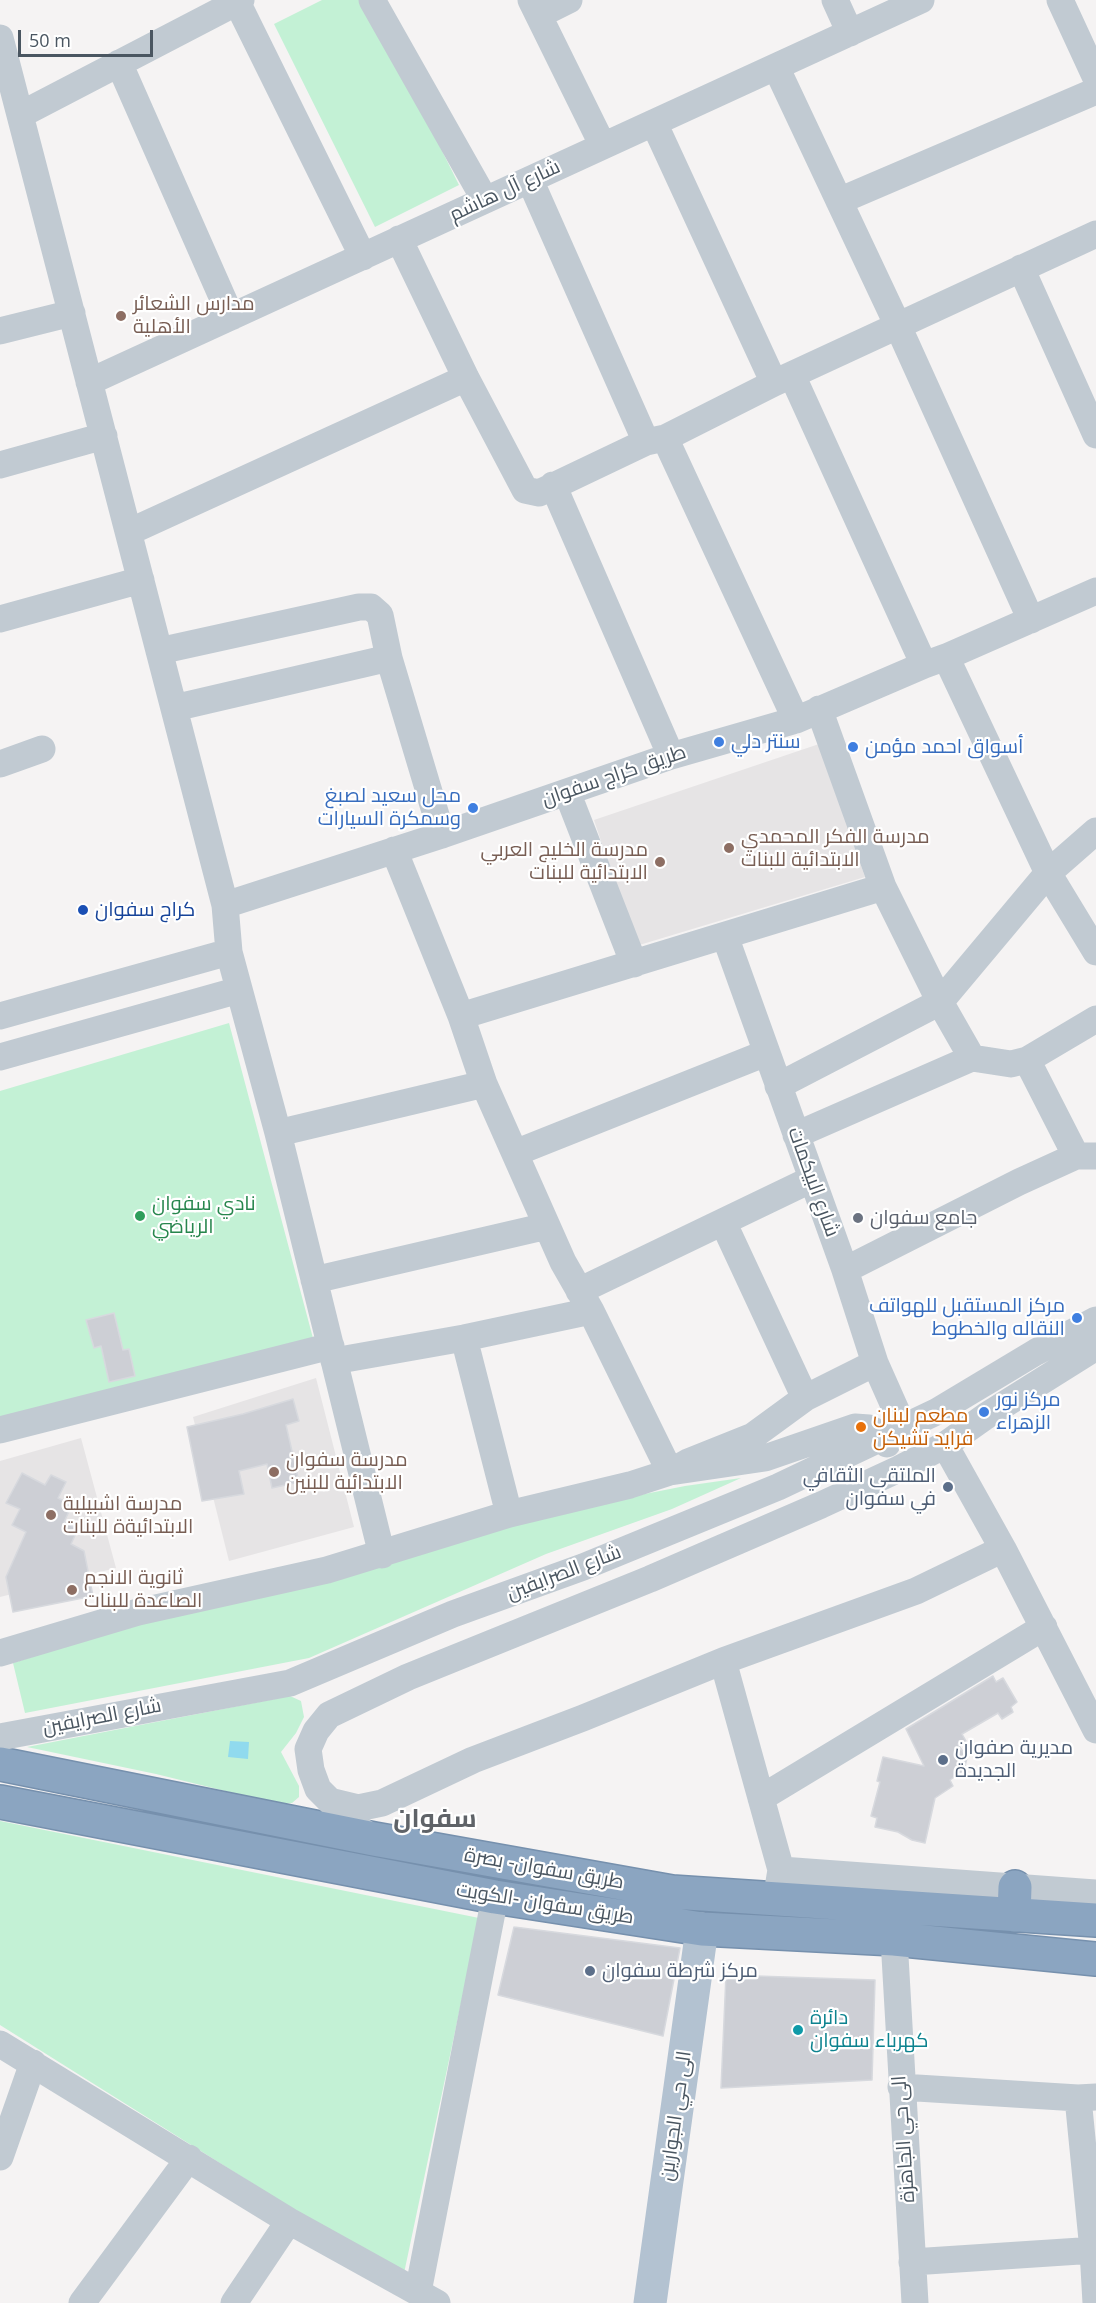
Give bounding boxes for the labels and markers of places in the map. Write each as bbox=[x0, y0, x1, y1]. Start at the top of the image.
place label: مدارس الشعائر الأهلية bbox=[133, 292, 255, 339]
marker: مدارس الشعائر الأهلية bbox=[114, 309, 128, 323]
place label: سنتر دلي bbox=[731, 730, 801, 754]
marker: سنتر دلي bbox=[712, 735, 726, 749]
place label: أسواق احمد مؤمن bbox=[865, 735, 1023, 759]
marker: أسواق احمد مؤمن bbox=[846, 740, 860, 754]
place label: محل سعيد لصبغ وسمكرة السيارات bbox=[318, 784, 461, 831]
marker: محل سعيد لصبغ وسمكرة السيارات bbox=[466, 801, 480, 815]
place label: مدرسة الفكر المحمدي الابتدائية للبنات bbox=[741, 825, 930, 872]
place label: مدرسة الخليج العربي الابتدائية للبنات bbox=[481, 838, 648, 885]
marker: مدرسة الفكر المحمدي الابتدائية للبنات bbox=[722, 841, 736, 855]
marker: مدرسة الخليج العربي الابتدائية للبنات bbox=[653, 855, 667, 869]
place label: كراج سفوان bbox=[95, 898, 195, 922]
marker: كراج سفوان bbox=[76, 903, 90, 917]
place label: نادي سفوان الرياضي bbox=[152, 1192, 256, 1239]
place label: جامع سفوان bbox=[870, 1206, 977, 1230]
marker: نادي سفوان الرياضي bbox=[133, 1209, 147, 1223]
marker: جامع سفوان bbox=[851, 1211, 865, 1225]
place label: مركز المستقبل للهواتف النقاله والخطوط bbox=[869, 1294, 1065, 1341]
marker: مركز المستقبل للهواتف النقاله والخطوط bbox=[1070, 1311, 1084, 1325]
place label: مركز نور الزهراء bbox=[996, 1388, 1061, 1435]
place label: مطعم لبنان فرايد تشيكن bbox=[873, 1404, 973, 1451]
marker: مركز نور الزهراء bbox=[977, 1405, 991, 1419]
marker: مطعم لبنان فرايد تشيكن bbox=[854, 1420, 868, 1434]
place label: مدرسة سفوان الابتدائية للبنين bbox=[286, 1448, 408, 1495]
place label: الملتقى الثقافي في سفوان bbox=[803, 1464, 936, 1511]
marker: مدرسة سفوان الابتدائية للبنين bbox=[267, 1465, 281, 1479]
marker: الملتقى الثقافي في سفوان bbox=[941, 1480, 955, 1494]
place label: مدرسة اشبيلية الابتدائيةة للبنات bbox=[63, 1492, 193, 1539]
marker: مدرسة اشبيلية الابتدائيةة للبنات bbox=[44, 1508, 58, 1522]
place label: ثانوية الانجم الصاعدة للبنات bbox=[84, 1566, 202, 1613]
marker: ثانوية الانجم الصاعدة للبنات bbox=[65, 1583, 79, 1597]
place label: مديرية صفوان الجديدة bbox=[955, 1736, 1073, 1783]
marker: مديرية صفوان الجديدة bbox=[936, 1753, 950, 1767]
place label: مركز شرطة سفوان bbox=[602, 1959, 758, 1983]
marker: مركز شرطة سفوان bbox=[583, 1964, 597, 1978]
place label: دائرة كهرباء سفوان bbox=[810, 2006, 929, 2053]
marker: دائرة كهرباء سفوان bbox=[791, 2023, 805, 2037]

